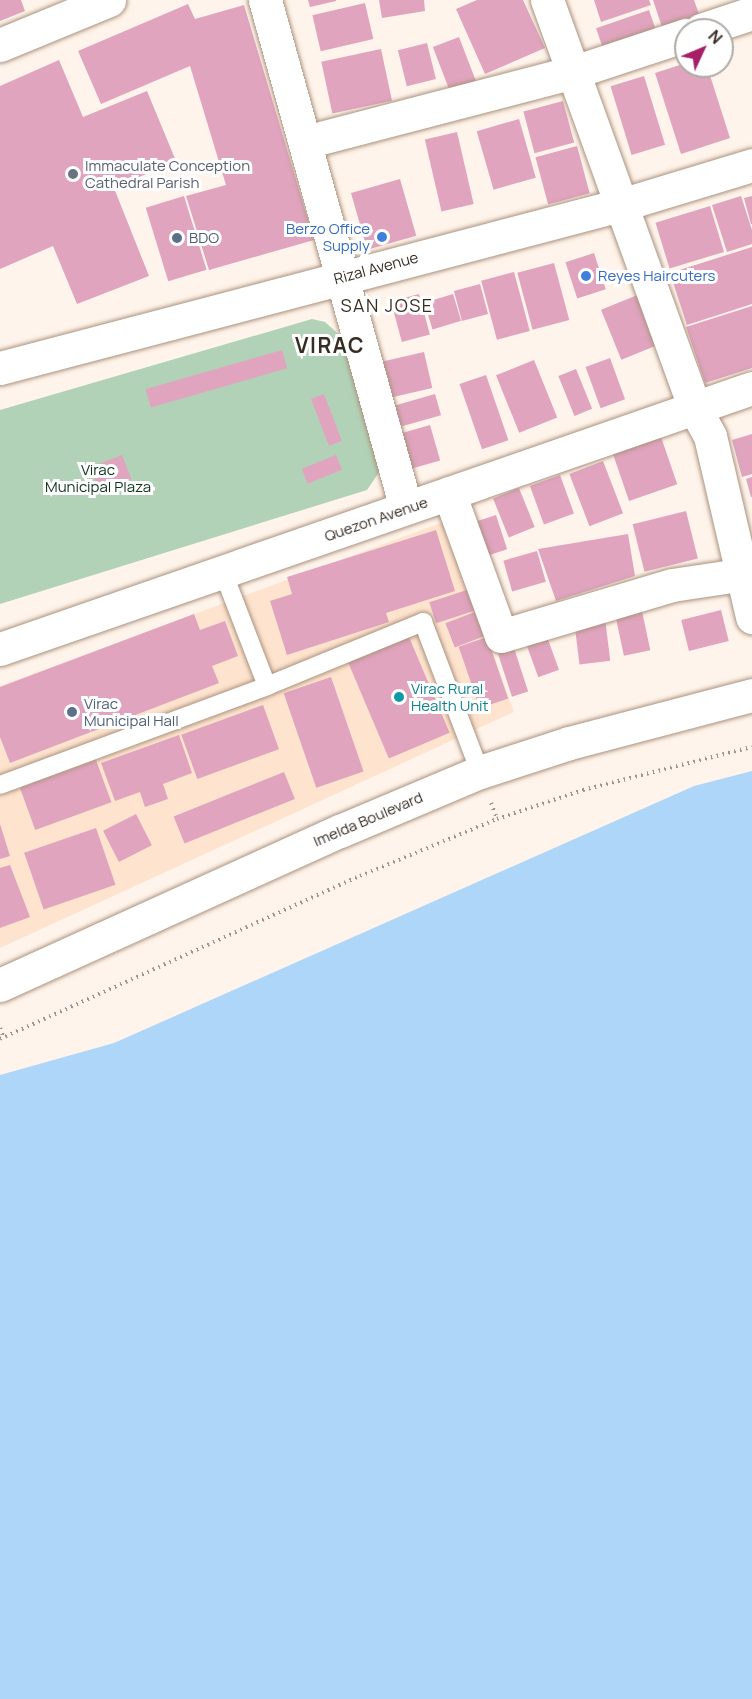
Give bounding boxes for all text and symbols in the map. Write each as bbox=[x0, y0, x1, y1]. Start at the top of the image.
north arrow bbox=[674, 18, 734, 78]
text: N bbox=[704, 25, 727, 49]
place label: Immaculate Conception Cathedral Parish bbox=[85, 156, 250, 191]
marker: Immaculate Conception Cathedral Parish bbox=[66, 167, 80, 181]
place label: Berzo Office Supply bbox=[286, 219, 370, 254]
place label: BDO bbox=[189, 229, 219, 247]
marker: Berzo Office Supply bbox=[375, 230, 389, 244]
marker: BDO bbox=[170, 231, 184, 245]
street label: Rizal Avenue bbox=[332, 248, 420, 288]
place label: Reyes Haircuters bbox=[598, 267, 715, 285]
marker: Reyes Haircuters bbox=[579, 269, 593, 283]
district label: SAN JOSE bbox=[340, 294, 434, 316]
district label: VIRAC bbox=[295, 332, 365, 358]
park label: Virac Municipal Plaza bbox=[45, 460, 151, 495]
street label: Quezon Avenue bbox=[322, 493, 430, 545]
place label: Virac Rural Health Unit bbox=[411, 679, 489, 714]
marker: Virac Rural Health Unit bbox=[392, 690, 406, 704]
place label: Virac Municipal Hall bbox=[84, 694, 179, 729]
marker: Virac Municipal Hall bbox=[65, 705, 79, 719]
street label: Imelda Boulevard bbox=[311, 788, 425, 850]

